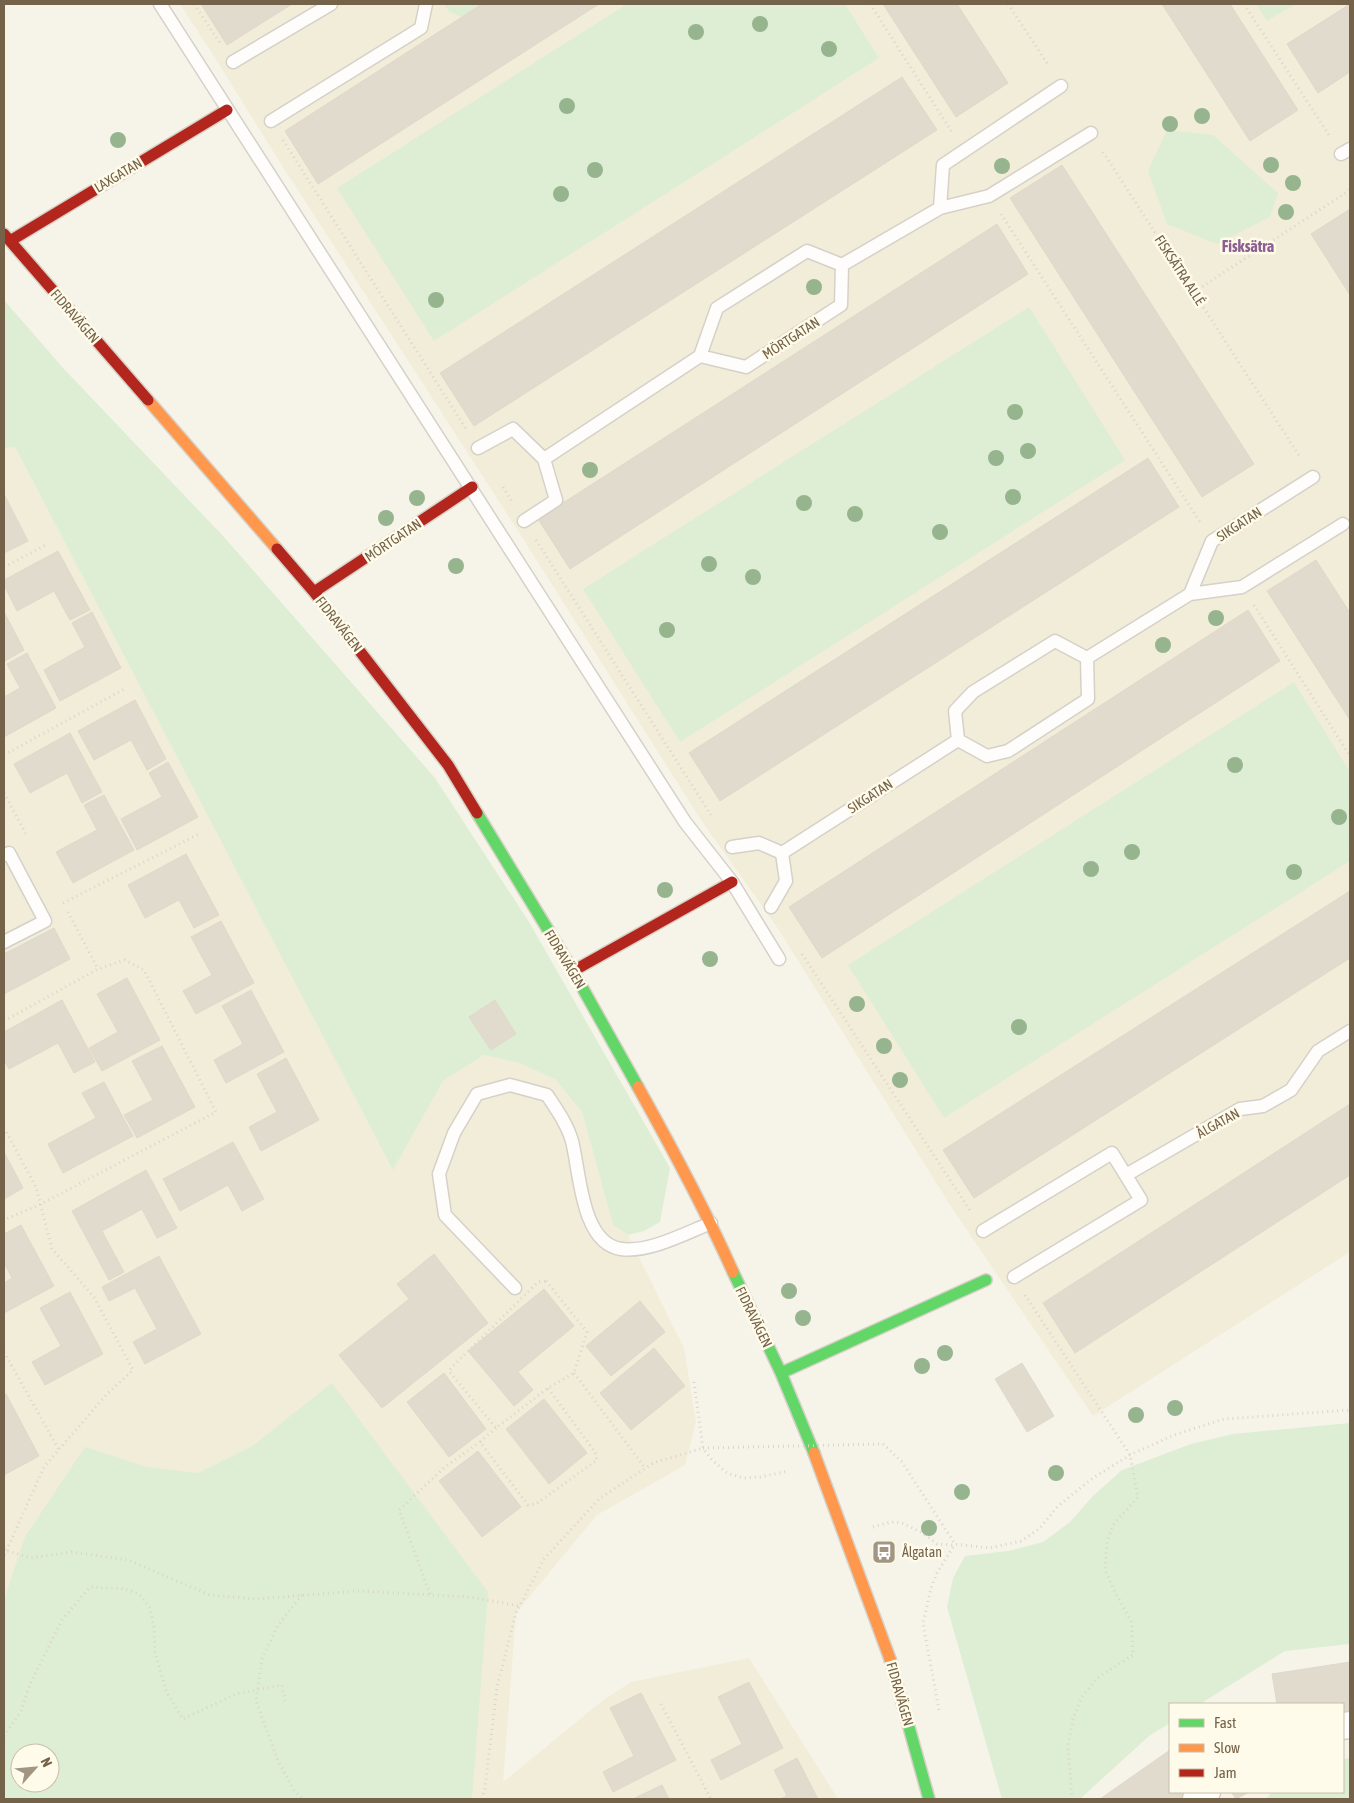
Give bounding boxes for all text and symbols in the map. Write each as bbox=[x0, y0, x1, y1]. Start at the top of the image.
street label: LAXGATAN bbox=[91, 155, 145, 195]
street label: FISKSÄTRA ALLÉ bbox=[1152, 232, 1208, 308]
district label: Fisksätra bbox=[1222, 237, 1274, 255]
street label: FIDRAVÄGEN bbox=[47, 286, 103, 346]
street label: MÖRTGATAN bbox=[759, 314, 823, 362]
street label: SIKGATAN bbox=[1214, 504, 1264, 544]
street label: MÖRTGATAN bbox=[362, 515, 424, 565]
street label: FIDRAVÄGEN bbox=[312, 593, 366, 655]
street label: SIKGATAN bbox=[845, 776, 895, 816]
street label: FIDRAVÄGEN bbox=[541, 927, 589, 991]
street label: ÅLGATAN bbox=[1193, 1104, 1242, 1141]
street label: FIDRAVÄGEN bbox=[732, 1284, 776, 1350]
bus stop icon: Ålgatan bbox=[871, 1539, 897, 1565]
place label: Ålgatan bbox=[902, 1543, 942, 1560]
street label: FIDRAVÄGEN bbox=[883, 1660, 917, 1728]
legend bbox=[1169, 1703, 1344, 1793]
text: Fast bbox=[1214, 1714, 1236, 1731]
text: Slow bbox=[1214, 1739, 1240, 1756]
north arrow bbox=[10, 1743, 60, 1793]
text: N bbox=[38, 1755, 56, 1769]
text: Jam bbox=[1214, 1764, 1237, 1781]

